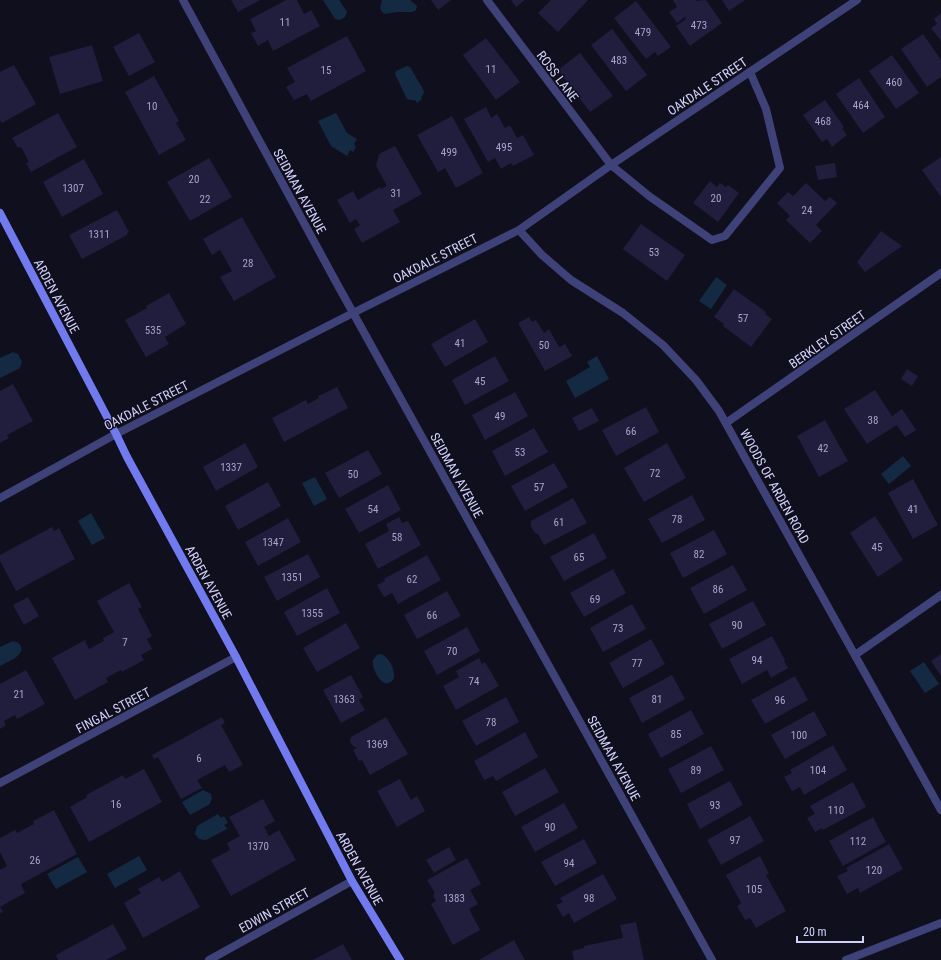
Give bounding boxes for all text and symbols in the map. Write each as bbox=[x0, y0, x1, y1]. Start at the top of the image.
house number: 11 bbox=[280, 16, 290, 29]
house number: 473 bbox=[691, 19, 707, 32]
house number: 479 bbox=[635, 26, 651, 39]
street label: ROSS LANE bbox=[534, 48, 581, 105]
house number: 483 bbox=[611, 54, 627, 67]
street label: OAKDALE STREET bbox=[665, 54, 750, 119]
house number: 11 bbox=[486, 63, 496, 76]
house number: 15 bbox=[321, 64, 331, 77]
house number: 460 bbox=[886, 76, 902, 89]
house number: 464 bbox=[853, 99, 870, 112]
house number: 10 bbox=[147, 100, 157, 113]
house number: 468 bbox=[815, 115, 831, 128]
house number: 495 bbox=[496, 141, 512, 154]
street label: SEIDMAN AVENUE bbox=[270, 146, 329, 236]
house number: 499 bbox=[441, 146, 457, 159]
house number: 20 bbox=[189, 173, 199, 186]
house number: 1307 bbox=[62, 182, 84, 195]
house number: 31 bbox=[391, 187, 401, 200]
house number: 20 bbox=[711, 192, 721, 205]
house number: 22 bbox=[200, 193, 210, 206]
house number: 24 bbox=[802, 204, 813, 217]
house number: 1311 bbox=[88, 228, 110, 241]
street label: OAKDALE STREET bbox=[390, 231, 480, 286]
house number: 53 bbox=[649, 246, 659, 259]
street label: ARDEN AVENUE bbox=[31, 257, 82, 336]
house number: 28 bbox=[243, 257, 253, 270]
street label: BERKLEY STREET bbox=[786, 307, 869, 371]
house number: 57 bbox=[738, 312, 748, 325]
house number: 535 bbox=[145, 324, 161, 337]
house number: 41 bbox=[455, 337, 465, 350]
house number: 50 bbox=[539, 339, 549, 352]
house number: 45 bbox=[475, 375, 485, 388]
street label: OAKDALE STREET bbox=[101, 378, 191, 433]
house number: 49 bbox=[495, 410, 505, 423]
house number: 38 bbox=[868, 414, 878, 427]
house number: 66 bbox=[626, 425, 636, 438]
street label: WOODS OF ARDEN ROAD bbox=[737, 426, 812, 546]
street label: SEIDMAN AVENUE bbox=[427, 430, 486, 520]
house number: 42 bbox=[818, 442, 828, 455]
house number: 53 bbox=[515, 446, 525, 459]
house number: 1337 bbox=[220, 461, 242, 474]
house number: 72 bbox=[650, 467, 660, 480]
house number: 50 bbox=[348, 468, 358, 481]
house number: 57 bbox=[534, 481, 544, 494]
house number: 54 bbox=[368, 503, 379, 516]
house number: 41 bbox=[908, 503, 918, 516]
house number: 78 bbox=[672, 513, 682, 526]
house number: 61 bbox=[554, 516, 564, 529]
house number: 58 bbox=[392, 531, 402, 544]
house number: 1347 bbox=[262, 536, 284, 549]
house number: 45 bbox=[872, 541, 882, 554]
street label: ARDEN AVENUE bbox=[182, 543, 235, 622]
house number: 82 bbox=[694, 548, 704, 561]
house number: 65 bbox=[574, 551, 584, 564]
house number: 1351 bbox=[281, 571, 303, 584]
house number: 62 bbox=[407, 573, 417, 586]
house number: 86 bbox=[713, 583, 723, 596]
house number: 69 bbox=[590, 593, 600, 606]
house number: 1355 bbox=[301, 607, 323, 620]
house number: 66 bbox=[427, 609, 437, 622]
house number: 90 bbox=[732, 619, 742, 632]
house number: 73 bbox=[613, 622, 623, 635]
house number: 7 bbox=[122, 636, 128, 649]
house number: 70 bbox=[447, 645, 457, 658]
house number: 94 bbox=[752, 654, 763, 667]
house number: 77 bbox=[632, 657, 642, 670]
house number: 74 bbox=[469, 675, 480, 688]
street label: FINGAL STREET bbox=[73, 684, 153, 736]
house number: 21 bbox=[14, 688, 24, 701]
house number: 1363 bbox=[333, 693, 355, 706]
house number: 81 bbox=[652, 693, 662, 706]
house number: 96 bbox=[775, 694, 785, 707]
street label: SEIDMAN AVENUE bbox=[584, 713, 643, 803]
house number: 78 bbox=[486, 716, 496, 729]
house number: 85 bbox=[671, 728, 681, 741]
house number: 100 bbox=[791, 729, 807, 742]
house number: 1369 bbox=[366, 738, 388, 751]
house number: 6 bbox=[196, 752, 202, 765]
house number: 89 bbox=[691, 764, 701, 777]
house number: 104 bbox=[810, 764, 827, 777]
house number: 16 bbox=[111, 798, 121, 811]
house number: 93 bbox=[710, 799, 720, 812]
house number: 110 bbox=[828, 804, 844, 817]
house number: 90 bbox=[545, 821, 555, 834]
street label: ARDEN AVENUE bbox=[333, 829, 386, 908]
house number: 97 bbox=[730, 834, 740, 847]
house number: 112 bbox=[850, 835, 866, 848]
house number: 1370 bbox=[247, 840, 269, 853]
house number: 26 bbox=[30, 854, 40, 867]
house number: 94 bbox=[564, 857, 575, 870]
house number: 120 bbox=[866, 864, 882, 877]
house number: 105 bbox=[746, 883, 762, 896]
street label: EDWIN STREET bbox=[236, 885, 312, 936]
house number: 1383 bbox=[443, 892, 465, 905]
house number: 98 bbox=[584, 892, 594, 905]
scale bar bbox=[797, 918, 863, 944]
text: 20 m bbox=[803, 925, 827, 939]

